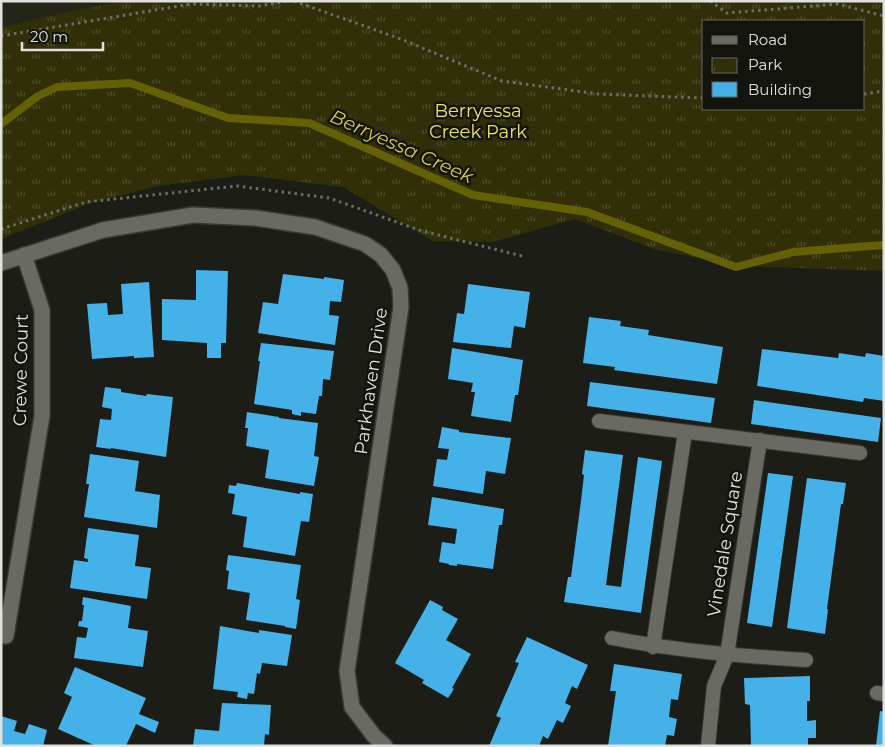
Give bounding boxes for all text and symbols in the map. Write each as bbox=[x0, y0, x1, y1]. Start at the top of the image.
scale bar bbox=[22, 20, 104, 52]
legend bbox=[702, 20, 865, 110]
text: 20 m bbox=[30, 27, 68, 46]
text: Road bbox=[748, 30, 787, 49]
text: Park bbox=[748, 55, 782, 74]
text: Building bbox=[748, 80, 812, 99]
park label: Berryessa Creek Park bbox=[429, 100, 527, 143]
water label: Berryessa Creek bbox=[327, 105, 477, 189]
street label: Parkhaven Drive bbox=[350, 306, 392, 456]
street label: Crewe Court bbox=[9, 314, 33, 426]
street label: Vinedale Square bbox=[703, 469, 747, 618]

